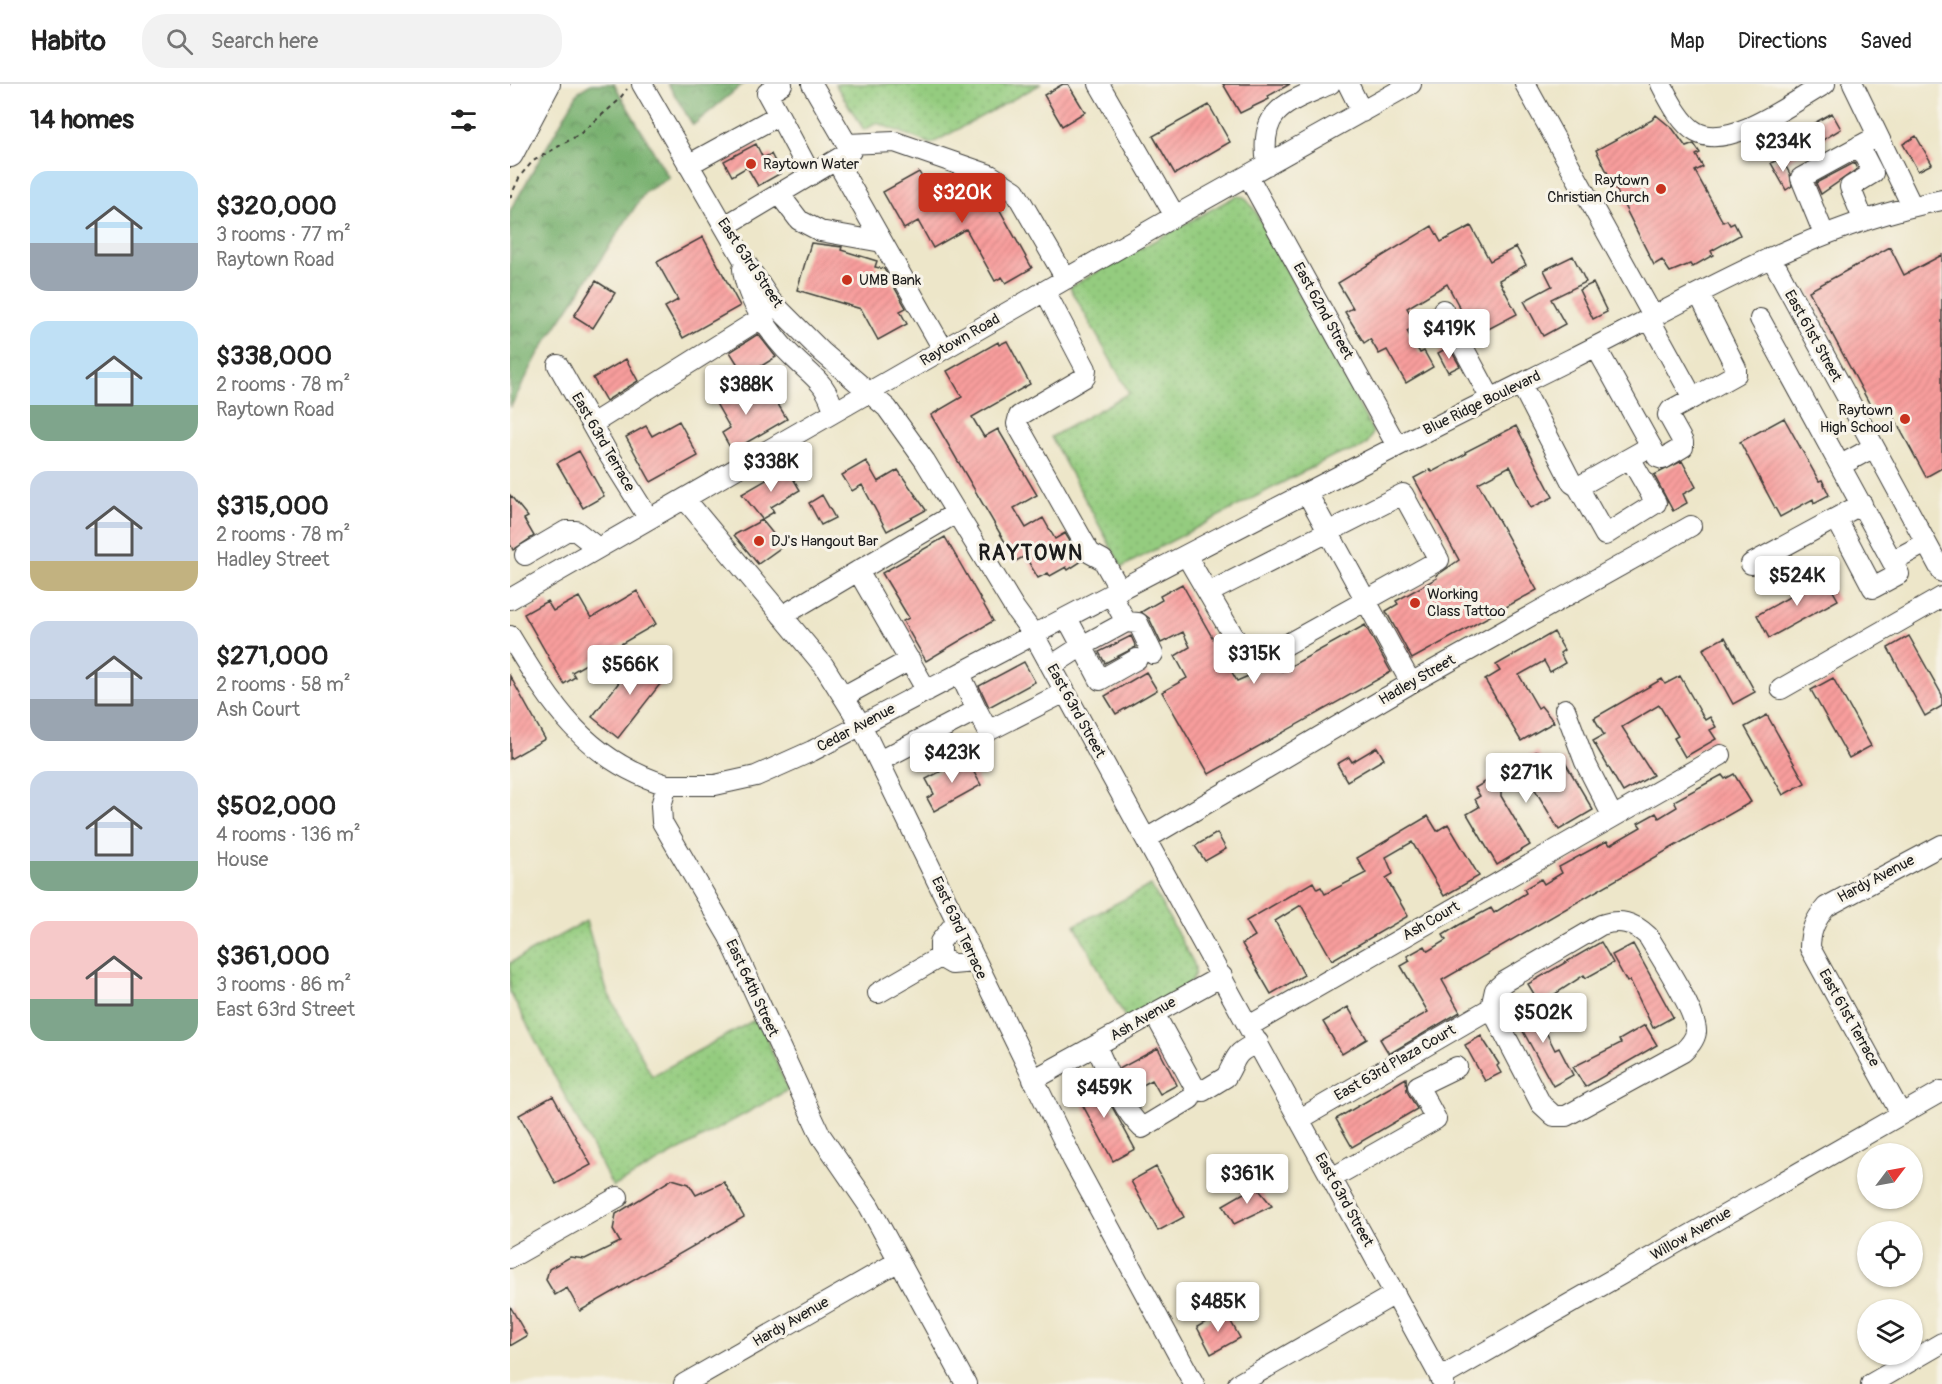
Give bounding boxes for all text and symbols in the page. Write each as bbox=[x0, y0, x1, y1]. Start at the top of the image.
search box bbox=[142, 14, 562, 68]
text: Habito bbox=[30, 24, 106, 59]
icon: search bbox=[163, 25, 196, 58]
text: Search here bbox=[211, 27, 318, 55]
text: Map bbox=[1670, 28, 1705, 55]
text: Directions bbox=[1738, 28, 1827, 55]
text: Saved bbox=[1860, 28, 1912, 55]
text: 14 homes bbox=[30, 104, 134, 136]
icon: filters bbox=[447, 104, 480, 137]
pin: $234K bbox=[1741, 122, 1825, 173]
text: $234K bbox=[1755, 129, 1811, 154]
place label: Raytown Water bbox=[763, 155, 860, 174]
marker: Raytown Water bbox=[744, 157, 758, 171]
place label: Raytown Christian Church bbox=[1547, 171, 1649, 207]
pin: $320K bbox=[920, 173, 1004, 224]
text: $320K bbox=[933, 180, 991, 205]
marker: Raytown Christian Church bbox=[1654, 182, 1668, 196]
text: $320,000 bbox=[216, 190, 337, 222]
icon: home bbox=[78, 195, 150, 267]
street label: East 63rd Street bbox=[713, 214, 788, 312]
text: 3 rooms · 77 m² bbox=[216, 222, 351, 247]
text: Raytown Road bbox=[216, 247, 335, 272]
street label: East 62nd Street bbox=[1289, 259, 1358, 364]
place label: UMB Bank bbox=[859, 271, 922, 290]
marker: UMB Bank bbox=[840, 273, 854, 287]
street label: East 61st Street bbox=[1780, 287, 1847, 386]
pin: $419K bbox=[1407, 309, 1491, 360]
street label: Raytown Road bbox=[917, 310, 1003, 370]
text: $419K bbox=[1423, 316, 1475, 341]
text: $338,000 bbox=[216, 340, 332, 372]
icon: home bbox=[78, 345, 150, 417]
pin: $388K bbox=[704, 365, 788, 416]
street label: Blue Ridge Boulevard bbox=[1420, 366, 1544, 440]
text: 2 rooms · 78 m² bbox=[216, 372, 350, 397]
text: $388K bbox=[719, 372, 773, 397]
street label: East 63rd Terrace bbox=[567, 389, 639, 495]
text: Raytown Road bbox=[216, 397, 335, 422]
place label: Raytown High School bbox=[1820, 401, 1893, 437]
marker: Raytown High School bbox=[1898, 412, 1912, 426]
pin: $338K bbox=[729, 442, 813, 493]
text: $338K bbox=[743, 449, 799, 474]
text: $315,000 bbox=[216, 490, 329, 522]
icon: home bbox=[78, 495, 150, 567]
text: 2 rooms · 78 m² bbox=[216, 522, 350, 547]
place label: DJ's Hangout Bar bbox=[771, 532, 879, 551]
marker: DJ's Hangout Bar bbox=[752, 534, 766, 548]
district label: RAYTOWN bbox=[978, 540, 1084, 567]
text: Hadley Street bbox=[216, 547, 330, 572]
pin: $524K bbox=[1755, 556, 1839, 607]
text: $524K bbox=[1769, 563, 1825, 588]
place label: Working Class Tattoo bbox=[1427, 585, 1506, 621]
marker: Working Class Tattoo bbox=[1408, 596, 1422, 610]
pin: $315K bbox=[1212, 634, 1296, 685]
text: $271,000 bbox=[216, 640, 328, 672]
text: $315K bbox=[1228, 641, 1280, 666]
icon: home bbox=[78, 645, 150, 717]
pin: $566K bbox=[588, 645, 672, 696]
street label: Hadley Street bbox=[1375, 650, 1459, 710]
text: $566K bbox=[601, 652, 659, 677]
street label: East 63rd Street bbox=[1042, 661, 1110, 762]
text: 2 rooms · 58 m² bbox=[216, 672, 351, 697]
text: Ash Court bbox=[216, 697, 300, 722]
street label: Cedar Avenue bbox=[814, 699, 899, 757]
pin: $423K bbox=[910, 733, 994, 784]
text: $423K bbox=[924, 740, 980, 765]
pin: $271K bbox=[1484, 753, 1568, 804]
text: $271K bbox=[1500, 760, 1552, 785]
text: $502,000 bbox=[216, 790, 336, 822]
icon: home bbox=[78, 795, 150, 867]
text: 4 rooms · 136 m² bbox=[216, 822, 361, 847]
text: House bbox=[216, 847, 268, 872]
street label: Hardy Avenue bbox=[1834, 850, 1918, 907]
street label: East 63rd Terrace bbox=[927, 874, 991, 983]
street label: Ash Court bbox=[1399, 897, 1464, 945]
street label: East 64th Street bbox=[721, 936, 783, 1041]
text: $361,000 bbox=[216, 940, 330, 972]
icon: home bbox=[78, 945, 150, 1017]
street label: East 61st Terrace bbox=[1814, 966, 1884, 1071]
text: 3 rooms · 86 m² bbox=[216, 972, 351, 997]
street label: Ash Avenue bbox=[1107, 992, 1180, 1045]
pin: $502K bbox=[1501, 993, 1585, 1044]
text: East 63rd Street bbox=[216, 997, 355, 1022]
text: $502K bbox=[1514, 1000, 1572, 1025]
street label: East 63rd Plaza Court bbox=[1331, 1020, 1460, 1105]
pin: $459K bbox=[1062, 1068, 1146, 1119]
text: $459K bbox=[1076, 1075, 1132, 1100]
north arrow bbox=[1857, 1143, 1923, 1209]
map controls bbox=[1857, 1143, 1923, 1365]
street label: East 63rd Street bbox=[1310, 1150, 1378, 1251]
pin: $361K bbox=[1205, 1154, 1289, 1205]
text: $361K bbox=[1220, 1161, 1274, 1186]
street label: Willow Avenue bbox=[1647, 1203, 1735, 1265]
button: locate bbox=[1857, 1221, 1923, 1287]
pin: $485K bbox=[1176, 1282, 1260, 1333]
text: $485K bbox=[1190, 1289, 1246, 1314]
street label: Hardy Avenue bbox=[750, 1292, 833, 1351]
button: layers bbox=[1857, 1299, 1923, 1365]

